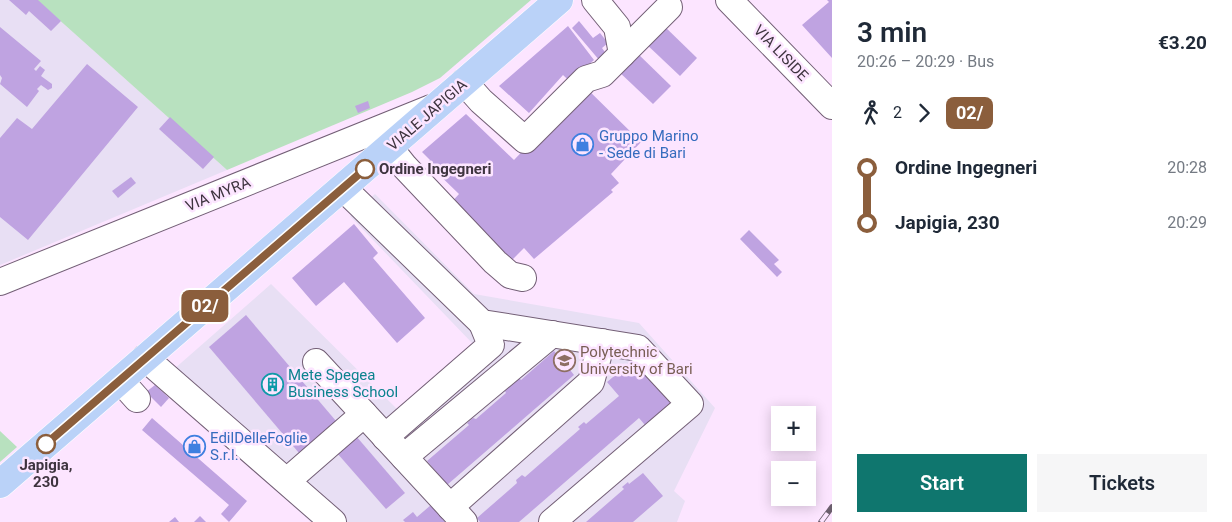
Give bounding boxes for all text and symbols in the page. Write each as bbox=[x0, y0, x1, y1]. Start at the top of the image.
text: 3 min bbox=[857, 16, 927, 49]
street label: VIA LISIDE bbox=[750, 21, 812, 85]
text: €3.20 bbox=[1158, 31, 1207, 54]
text: 20:26 – 20:29 · Bus bbox=[857, 52, 994, 71]
street label: VIALE JAPIGIA bbox=[384, 75, 471, 154]
icon: walk bbox=[857, 99, 885, 127]
icon: forward bbox=[910, 99, 938, 127]
text: 02/ bbox=[956, 102, 983, 123]
text: 2 bbox=[893, 103, 902, 122]
place label: Gruppo Marino - Sede di Bari bbox=[599, 127, 699, 162]
shop icon: Gruppo Marino - Sede di Bari bbox=[571, 133, 595, 157]
text: Ordine Ingegneri bbox=[895, 156, 1037, 179]
text: 20:28 bbox=[1167, 158, 1207, 177]
marker: Ordine Ingegneri bbox=[355, 159, 375, 179]
place label: Ordine Ingegneri bbox=[379, 160, 491, 178]
street label: VIA MYRA bbox=[183, 173, 253, 215]
text: Japigia, 230 bbox=[895, 211, 1000, 234]
text: 20:29 bbox=[1167, 213, 1207, 232]
line badge: 02/ bbox=[176, 290, 234, 322]
text: 02/ bbox=[191, 295, 219, 316]
place label: Polytechnic University of Bari bbox=[580, 343, 693, 378]
school or university icon: Polytechnic University of Bari bbox=[552, 349, 576, 373]
place label: Mete Spegea Business School bbox=[288, 366, 398, 401]
building icon: Mete Spegea Business School bbox=[260, 372, 284, 396]
map controls bbox=[771, 406, 816, 506]
button: + bbox=[771, 406, 816, 451]
place label: EdilDelleFoglie S.r.l. bbox=[210, 429, 308, 464]
marker: Japigia, 230 bbox=[36, 434, 56, 454]
shop icon: EdilDelleFoglie S.r.l. bbox=[182, 435, 206, 459]
button: Start bbox=[857, 454, 1027, 512]
button: Tickets bbox=[1037, 454, 1207, 512]
place label: Japigia, 230 bbox=[19, 456, 73, 491]
button: − bbox=[771, 461, 816, 506]

